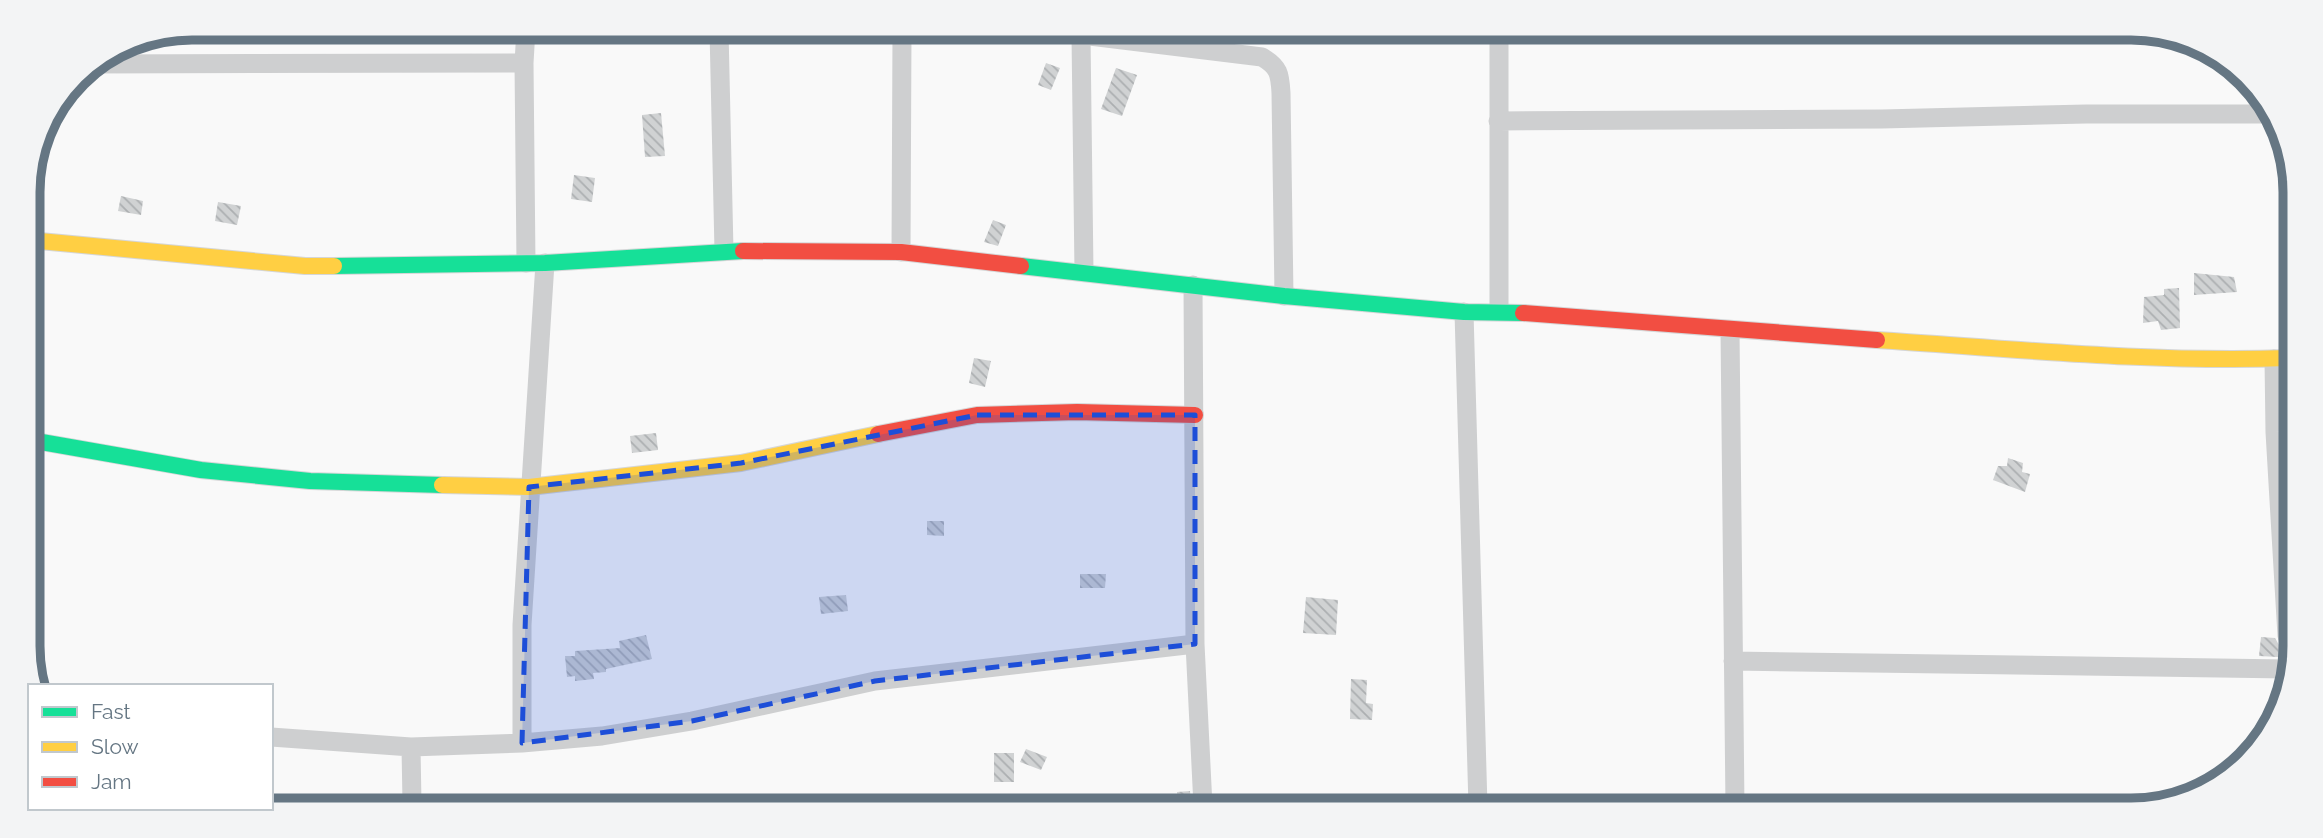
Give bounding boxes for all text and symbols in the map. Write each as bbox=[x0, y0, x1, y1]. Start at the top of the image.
legend bbox=[28, 684, 273, 810]
text: Fast bbox=[91, 699, 131, 724]
text: Slow bbox=[91, 734, 139, 759]
text: Jam bbox=[91, 769, 132, 794]

